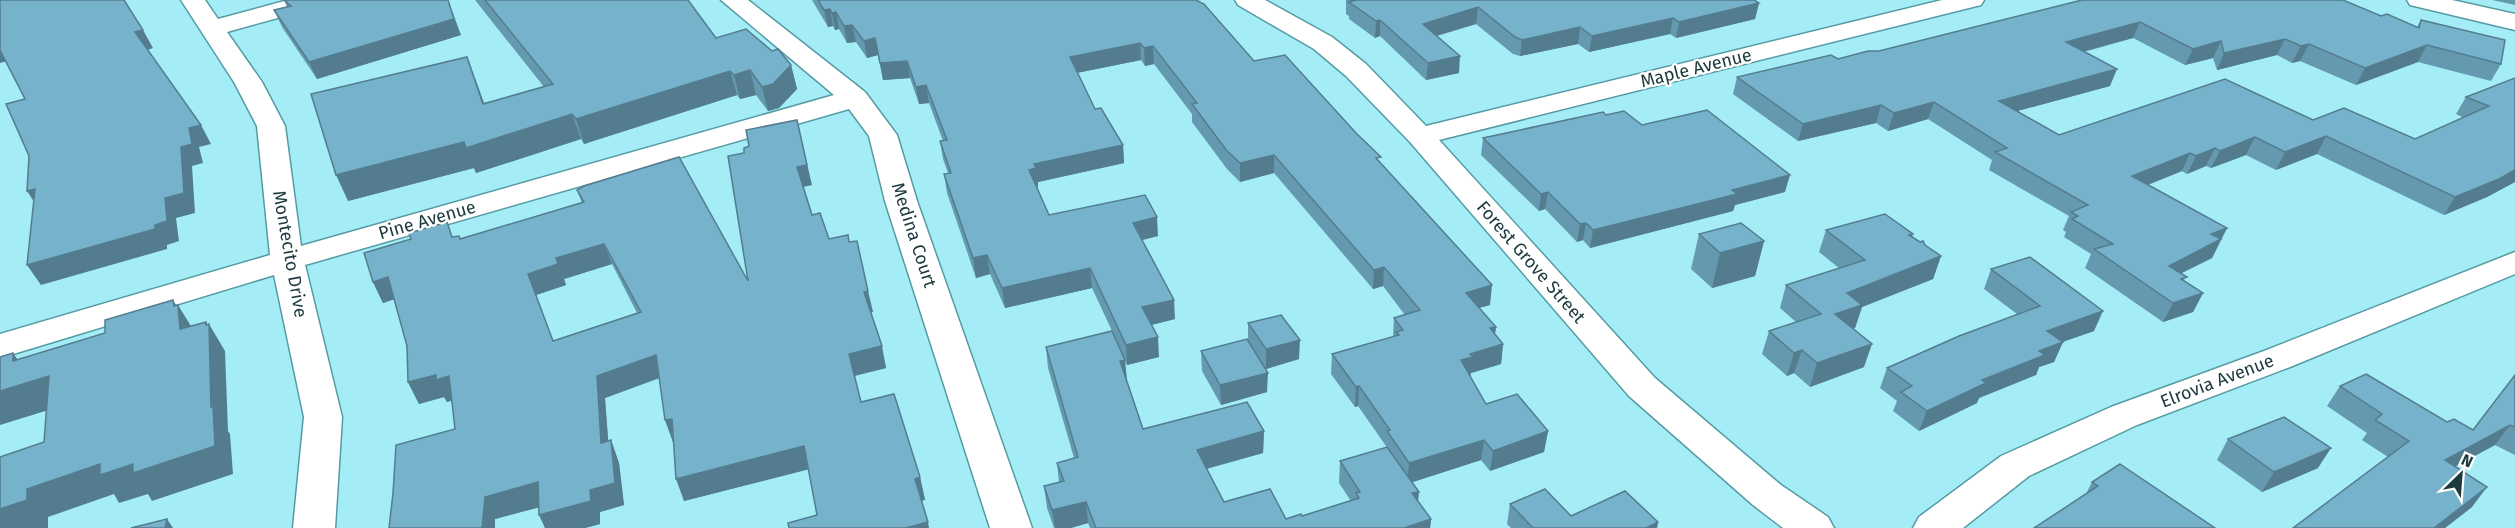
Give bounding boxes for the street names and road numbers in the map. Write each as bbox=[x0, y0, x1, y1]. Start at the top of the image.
street label: Maple Avenue bbox=[1638, 44, 1754, 92]
street label: Medina Court bbox=[887, 180, 941, 291]
street label: Montecito Drive bbox=[268, 189, 312, 319]
street label: Pine Avenue bbox=[376, 196, 478, 244]
street label: Forest Grove Street bbox=[1472, 196, 1590, 328]
street label: Elrovia Avenue bbox=[2157, 349, 2277, 413]

